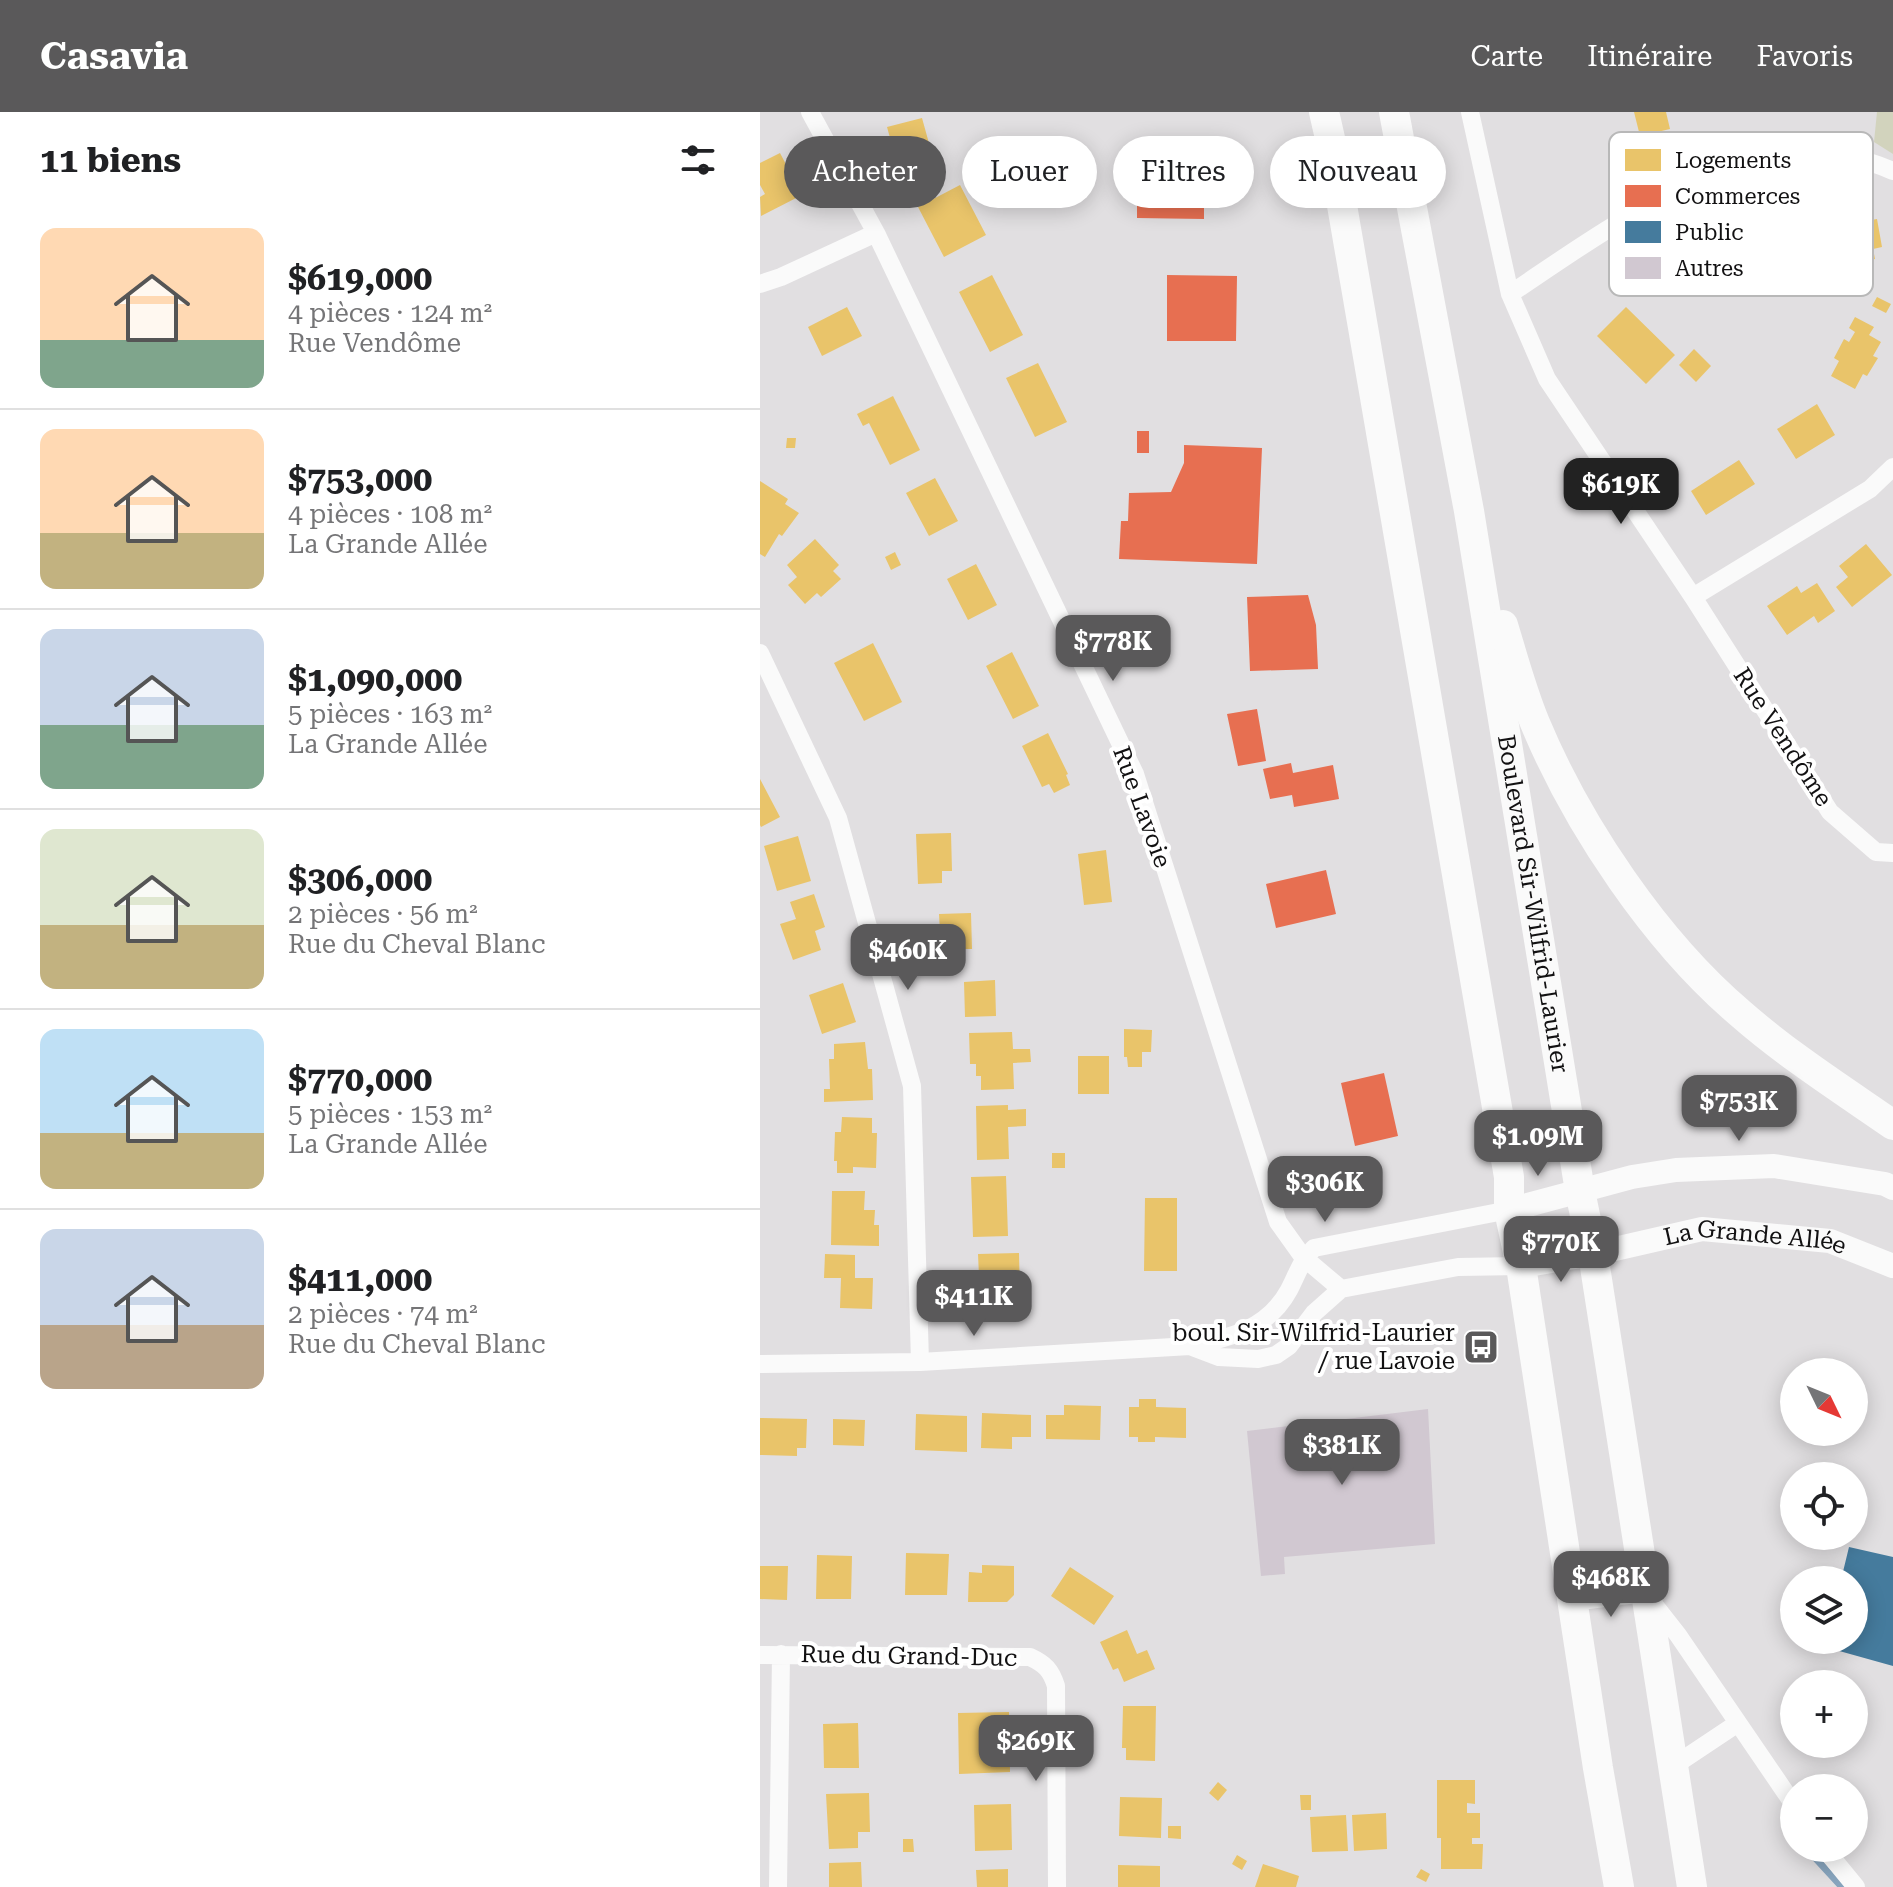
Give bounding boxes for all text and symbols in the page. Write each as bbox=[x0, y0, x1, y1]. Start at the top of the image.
text: Casavia bbox=[40, 34, 188, 78]
text: Carte bbox=[1470, 40, 1543, 73]
text: Itinéraire bbox=[1587, 40, 1712, 73]
text: Favoris bbox=[1756, 40, 1853, 73]
legend bbox=[1609, 132, 1873, 296]
chip: Acheter bbox=[784, 136, 946, 208]
chip: Louer bbox=[962, 136, 1097, 208]
chip: Filtres bbox=[1113, 136, 1254, 208]
chip: Nouveau bbox=[1270, 136, 1446, 208]
icon: filters bbox=[676, 138, 720, 182]
text: 11 biens bbox=[40, 140, 181, 180]
text: Logements bbox=[1675, 148, 1791, 173]
text: Commerces bbox=[1675, 184, 1800, 209]
text: Public bbox=[1675, 220, 1743, 245]
text: Autres bbox=[1675, 256, 1743, 281]
text: $619,000 bbox=[288, 258, 432, 298]
icon: home bbox=[104, 260, 200, 356]
text: 4 pièces · 124 m² bbox=[288, 298, 492, 328]
text: Rue Vendôme bbox=[288, 328, 461, 358]
pin: $619K bbox=[1565, 458, 1677, 526]
text: $753,000 bbox=[288, 459, 432, 499]
icon: home bbox=[104, 461, 200, 557]
text: $619K bbox=[1582, 469, 1660, 499]
text: 4 pièces · 108 m² bbox=[288, 499, 492, 529]
text: La Grande Allée bbox=[288, 529, 488, 559]
pin: $778K bbox=[1057, 615, 1169, 683]
text: $778K bbox=[1074, 626, 1152, 656]
text: $1,090,000 bbox=[288, 659, 462, 699]
icon: home bbox=[104, 661, 200, 757]
street label: Rue Vendôme bbox=[1728, 662, 1838, 812]
text: 5 pièces · 163 m² bbox=[288, 699, 492, 729]
text: La Grande Allée bbox=[288, 729, 488, 759]
street label: Boulevard Sir-Wilfrid-Laurier bbox=[1492, 733, 1575, 1075]
street label: Rue Lavoie bbox=[1107, 743, 1177, 871]
text: $306,000 bbox=[288, 859, 432, 899]
icon: home bbox=[104, 861, 200, 957]
text: 2 pièces · 56 m² bbox=[288, 899, 478, 929]
pin: $460K bbox=[852, 924, 964, 992]
text: Rue du Cheval Blanc bbox=[288, 929, 546, 959]
text: $460K bbox=[869, 935, 947, 965]
text: $770,000 bbox=[288, 1059, 432, 1099]
icon: home bbox=[104, 1061, 200, 1157]
pin: $753K bbox=[1683, 1075, 1795, 1143]
text: $753K bbox=[1700, 1086, 1778, 1116]
text: 5 pièces · 153 m² bbox=[288, 1099, 492, 1129]
pin: $1.09M bbox=[1473, 1110, 1603, 1178]
text: $1.09M bbox=[1492, 1121, 1584, 1151]
text: La Grande Allée bbox=[288, 1129, 488, 1159]
pin: $306K bbox=[1269, 1156, 1381, 1224]
text: $306K bbox=[1286, 1167, 1364, 1197]
street label: La Grande Allée bbox=[1661, 1215, 1851, 1260]
pin: $770K bbox=[1505, 1216, 1617, 1284]
text: $770K bbox=[1522, 1227, 1600, 1257]
text: $411,000 bbox=[288, 1259, 432, 1299]
icon: home bbox=[104, 1261, 200, 1357]
pin: $411K bbox=[918, 1270, 1030, 1338]
text: $411K bbox=[935, 1281, 1013, 1311]
text: 2 pièces · 74 m² bbox=[288, 1299, 478, 1329]
place label: boul. Sir-Wilfrid-Laurier / rue Lavoie bbox=[1172, 1319, 1455, 1375]
bus stop icon: boul. Sir-Wilfrid-Laurier / rue Lavoie bbox=[1462, 1328, 1500, 1366]
text: Rue du Cheval Blanc bbox=[288, 1329, 546, 1359]
north arrow bbox=[1780, 1358, 1868, 1446]
map controls bbox=[1780, 1358, 1868, 1862]
pin: $381K bbox=[1286, 1419, 1398, 1487]
text: $381K bbox=[1303, 1430, 1381, 1460]
button: locate bbox=[1780, 1462, 1868, 1550]
pin: $468K bbox=[1555, 1551, 1667, 1619]
text: $468K bbox=[1572, 1562, 1650, 1592]
button: layers bbox=[1780, 1566, 1868, 1654]
street label: Rue du Grand-Duc bbox=[800, 1640, 1018, 1672]
button: + bbox=[1780, 1670, 1868, 1758]
pin: $269K bbox=[980, 1715, 1092, 1783]
text: $269K bbox=[997, 1726, 1075, 1756]
button: − bbox=[1780, 1774, 1868, 1862]

